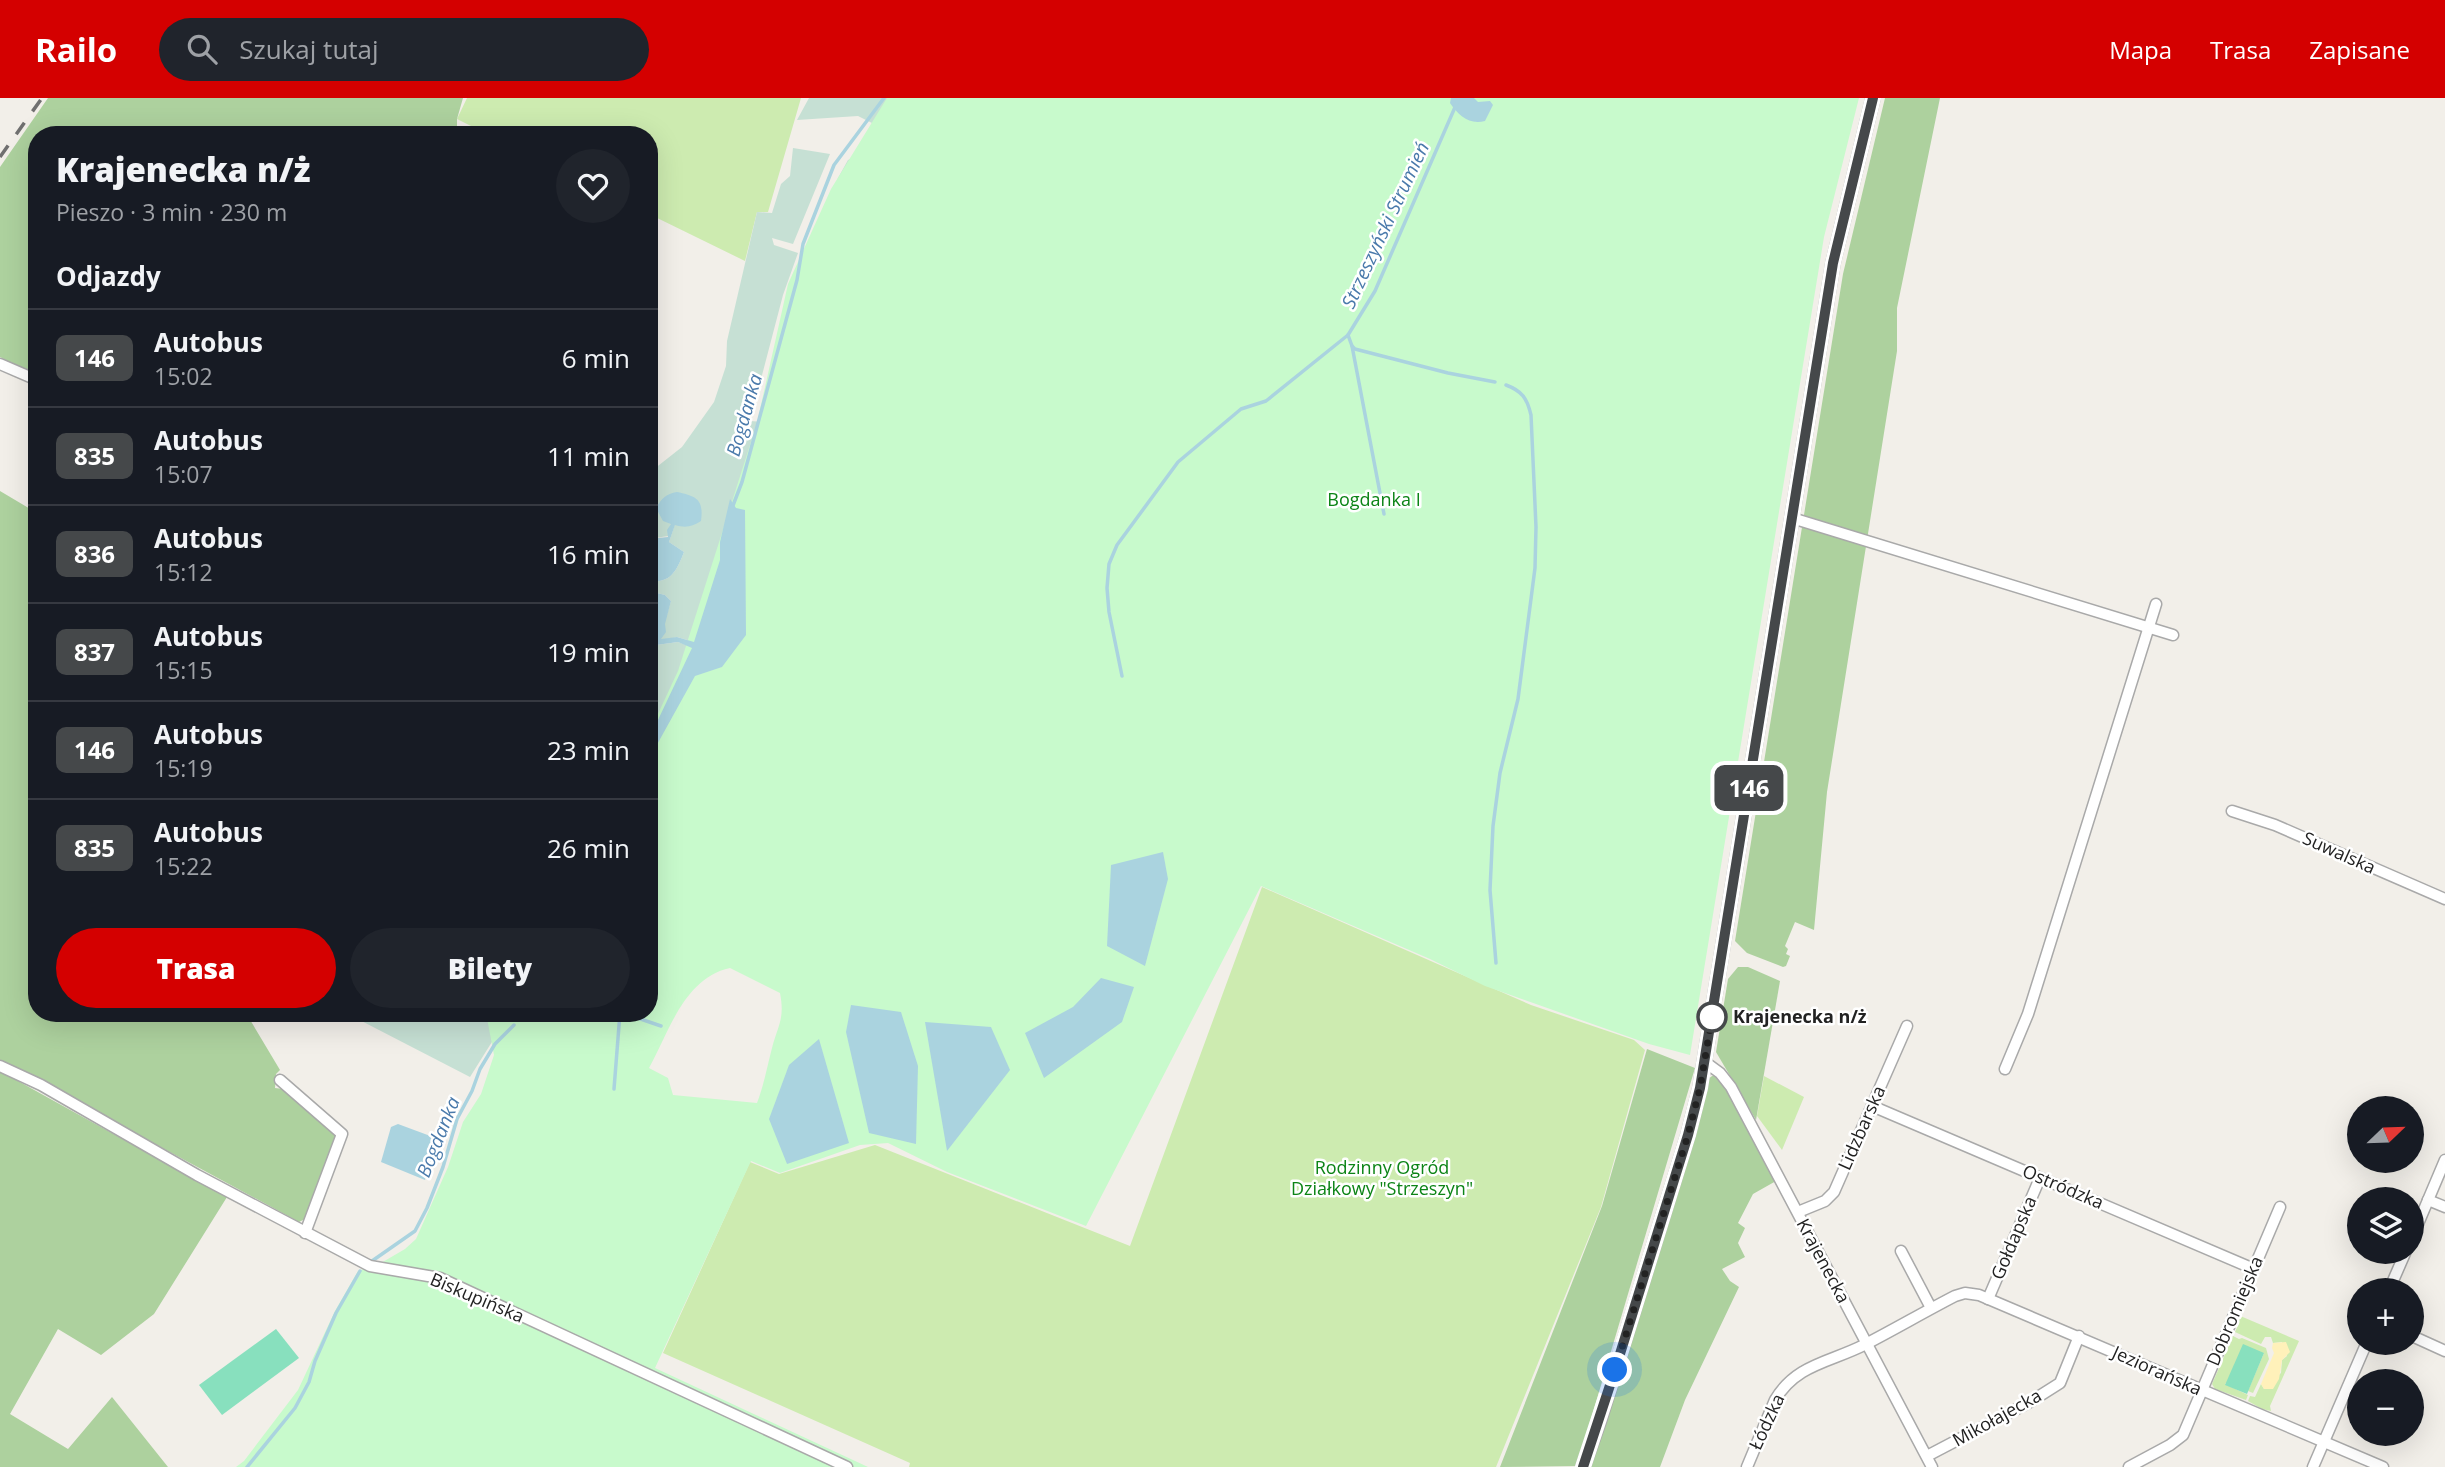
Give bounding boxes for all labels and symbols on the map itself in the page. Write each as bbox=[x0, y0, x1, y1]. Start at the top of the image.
water label: Strzeszyński Strumień bbox=[1335, 138, 1435, 312]
water label: Bogdanka bbox=[720, 370, 768, 459]
park label: Bogdanka I bbox=[1327, 487, 1421, 511]
line badge: 146 bbox=[1709, 765, 1789, 811]
street label: Suwalska bbox=[2299, 825, 2380, 879]
marker: Krajenecka n/ż bbox=[1697, 1002, 1727, 1032]
place label: Krajenecka n/ż bbox=[1733, 1004, 1867, 1028]
street label: Lidzbarska bbox=[1832, 1082, 1890, 1173]
water label: Bogdanka bbox=[410, 1093, 466, 1181]
north arrow bbox=[2347, 1096, 2424, 1172]
park label: Rodzinny Ogród Działkowy "Strzeszyn" bbox=[1291, 1155, 1473, 1200]
street label: Ostródzka bbox=[2019, 1158, 2108, 1214]
street label: Gołdapska bbox=[1985, 1192, 2041, 1283]
street label: Krajenecka bbox=[1792, 1214, 1856, 1307]
street label: Dobromiejska bbox=[2200, 1252, 2268, 1369]
street label: Biskupińska bbox=[427, 1267, 528, 1328]
street label: Jeziorańska bbox=[2107, 1339, 2206, 1400]
your location bbox=[1597, 1352, 1632, 1387]
street label: Mikołajecka bbox=[1948, 1383, 2045, 1451]
street label: Łódzka bbox=[1743, 1390, 1789, 1453]

